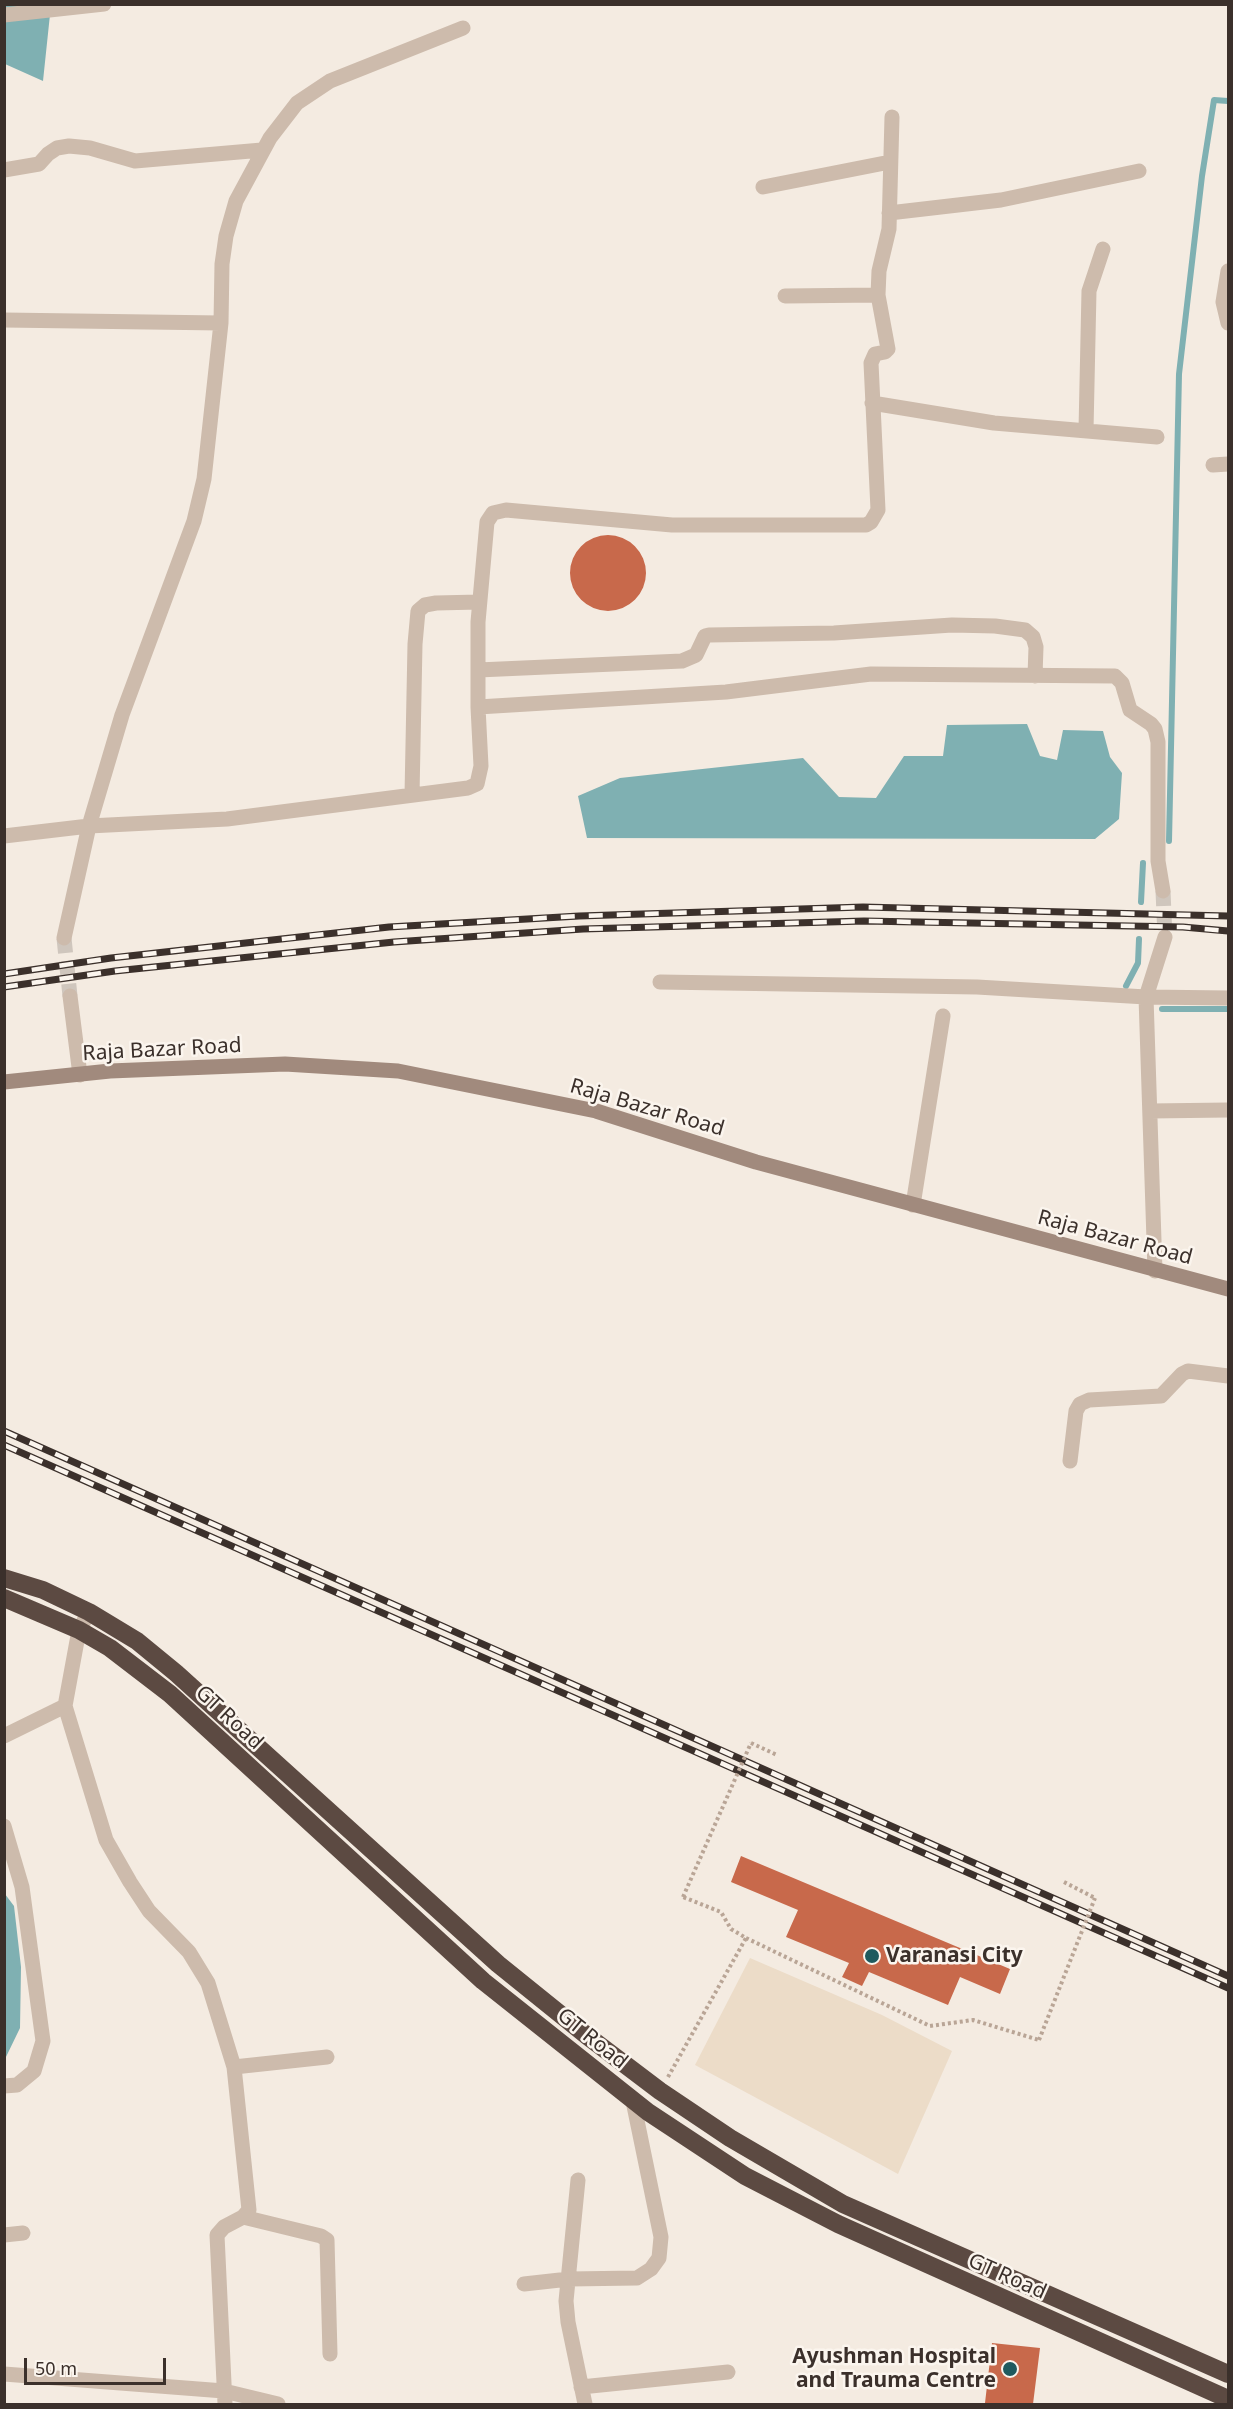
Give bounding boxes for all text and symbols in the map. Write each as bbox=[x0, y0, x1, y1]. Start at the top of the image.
street label: Raja Bazar Road bbox=[82, 1033, 242, 1067]
street label: Raja Bazar Road bbox=[567, 1074, 727, 1142]
street label: Raja Bazar Road bbox=[1035, 1205, 1195, 1271]
street label: GT Road bbox=[190, 1681, 268, 1755]
place label: Varanasi City bbox=[886, 1943, 1023, 1969]
marker: Varanasi City bbox=[863, 1947, 881, 1965]
street label: GT Road bbox=[552, 2003, 632, 2075]
street label: GT Road bbox=[964, 2249, 1050, 2305]
place label: Ayushman Hospital and Trauma Centre bbox=[792, 2344, 996, 2394]
scale bar bbox=[27, 2346, 170, 2384]
text: 50 m bbox=[35, 2356, 77, 2380]
marker: Ayushman Hospital and Trauma Centre bbox=[1001, 2360, 1019, 2378]

